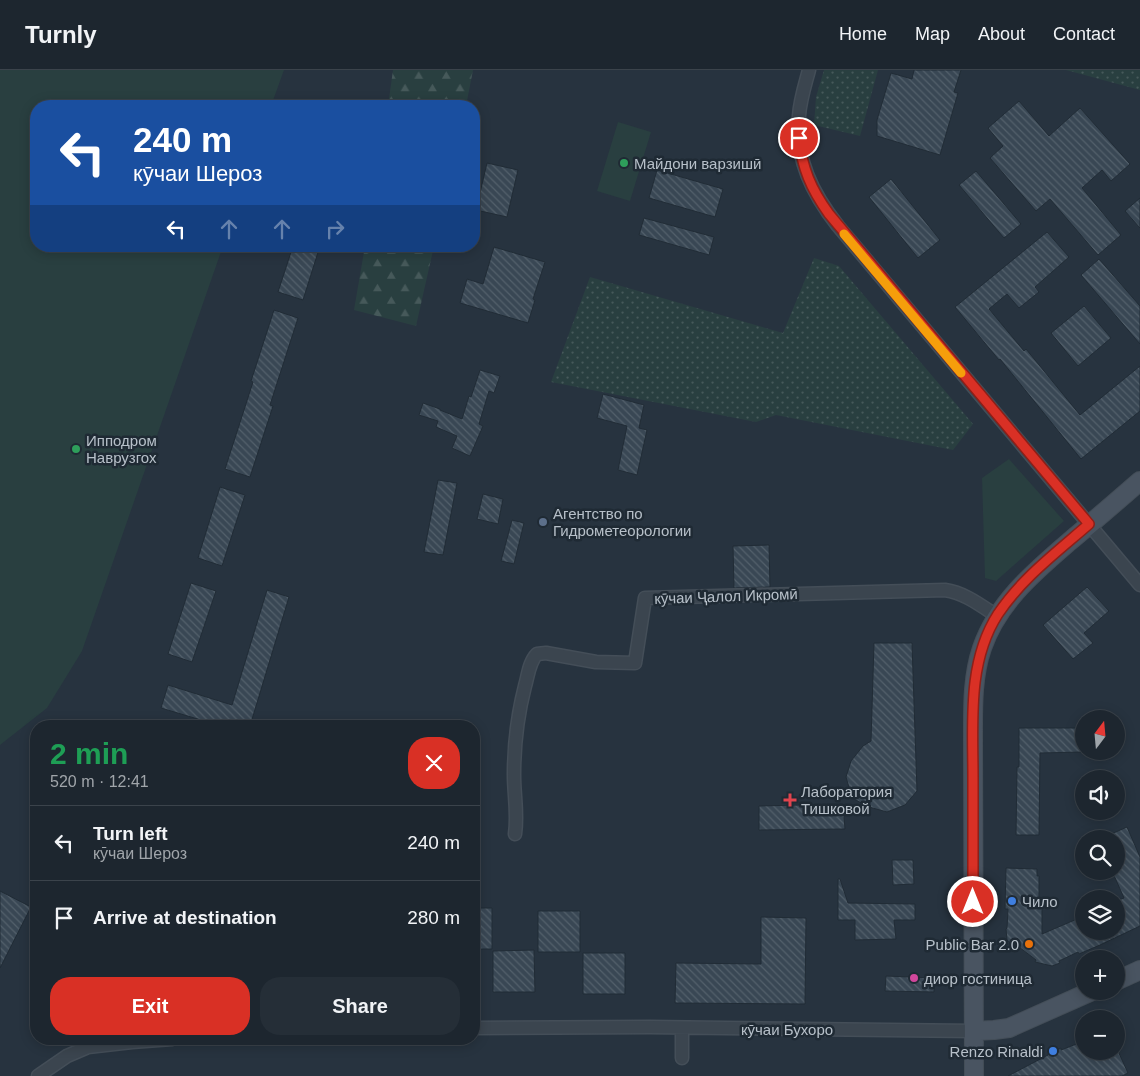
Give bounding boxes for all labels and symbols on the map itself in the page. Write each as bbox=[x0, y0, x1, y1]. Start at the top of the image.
pin bbox=[778, 117, 820, 159]
place label: Майдони варзишӣ bbox=[634, 155, 761, 172]
marker: Майдони варзишӣ bbox=[618, 157, 630, 169]
place label: Ипподром Наврузгох bbox=[86, 432, 157, 466]
marker: Ипподром Наврузгох bbox=[70, 443, 82, 455]
place label: Агентство по Гидрометеорологии bbox=[553, 505, 692, 539]
marker: Агентство по Гидрометеорологии bbox=[537, 516, 549, 528]
street label: кӯчаи Ҷалол Икромӣ bbox=[654, 585, 798, 607]
north arrow bbox=[1075, 710, 1125, 760]
place label: Лаборатория Тишковой bbox=[801, 783, 892, 817]
marker: Лаборатория Тишковой bbox=[783, 793, 797, 807]
position arrow bbox=[946, 875, 998, 927]
place label: Чило bbox=[1022, 893, 1058, 910]
marker: Чило bbox=[1006, 895, 1018, 907]
place label: Public Bar 2.0 bbox=[926, 936, 1019, 953]
marker: Public Bar 2.0 bbox=[1023, 938, 1035, 950]
place label: диор гостиница bbox=[924, 970, 1032, 987]
marker: диор гостиница bbox=[908, 972, 920, 984]
street label: кӯчаи Бухоро bbox=[741, 1021, 833, 1038]
place label: Renzo Rinaldi bbox=[950, 1043, 1043, 1060]
marker: Renzo Rinaldi bbox=[1047, 1045, 1059, 1057]

